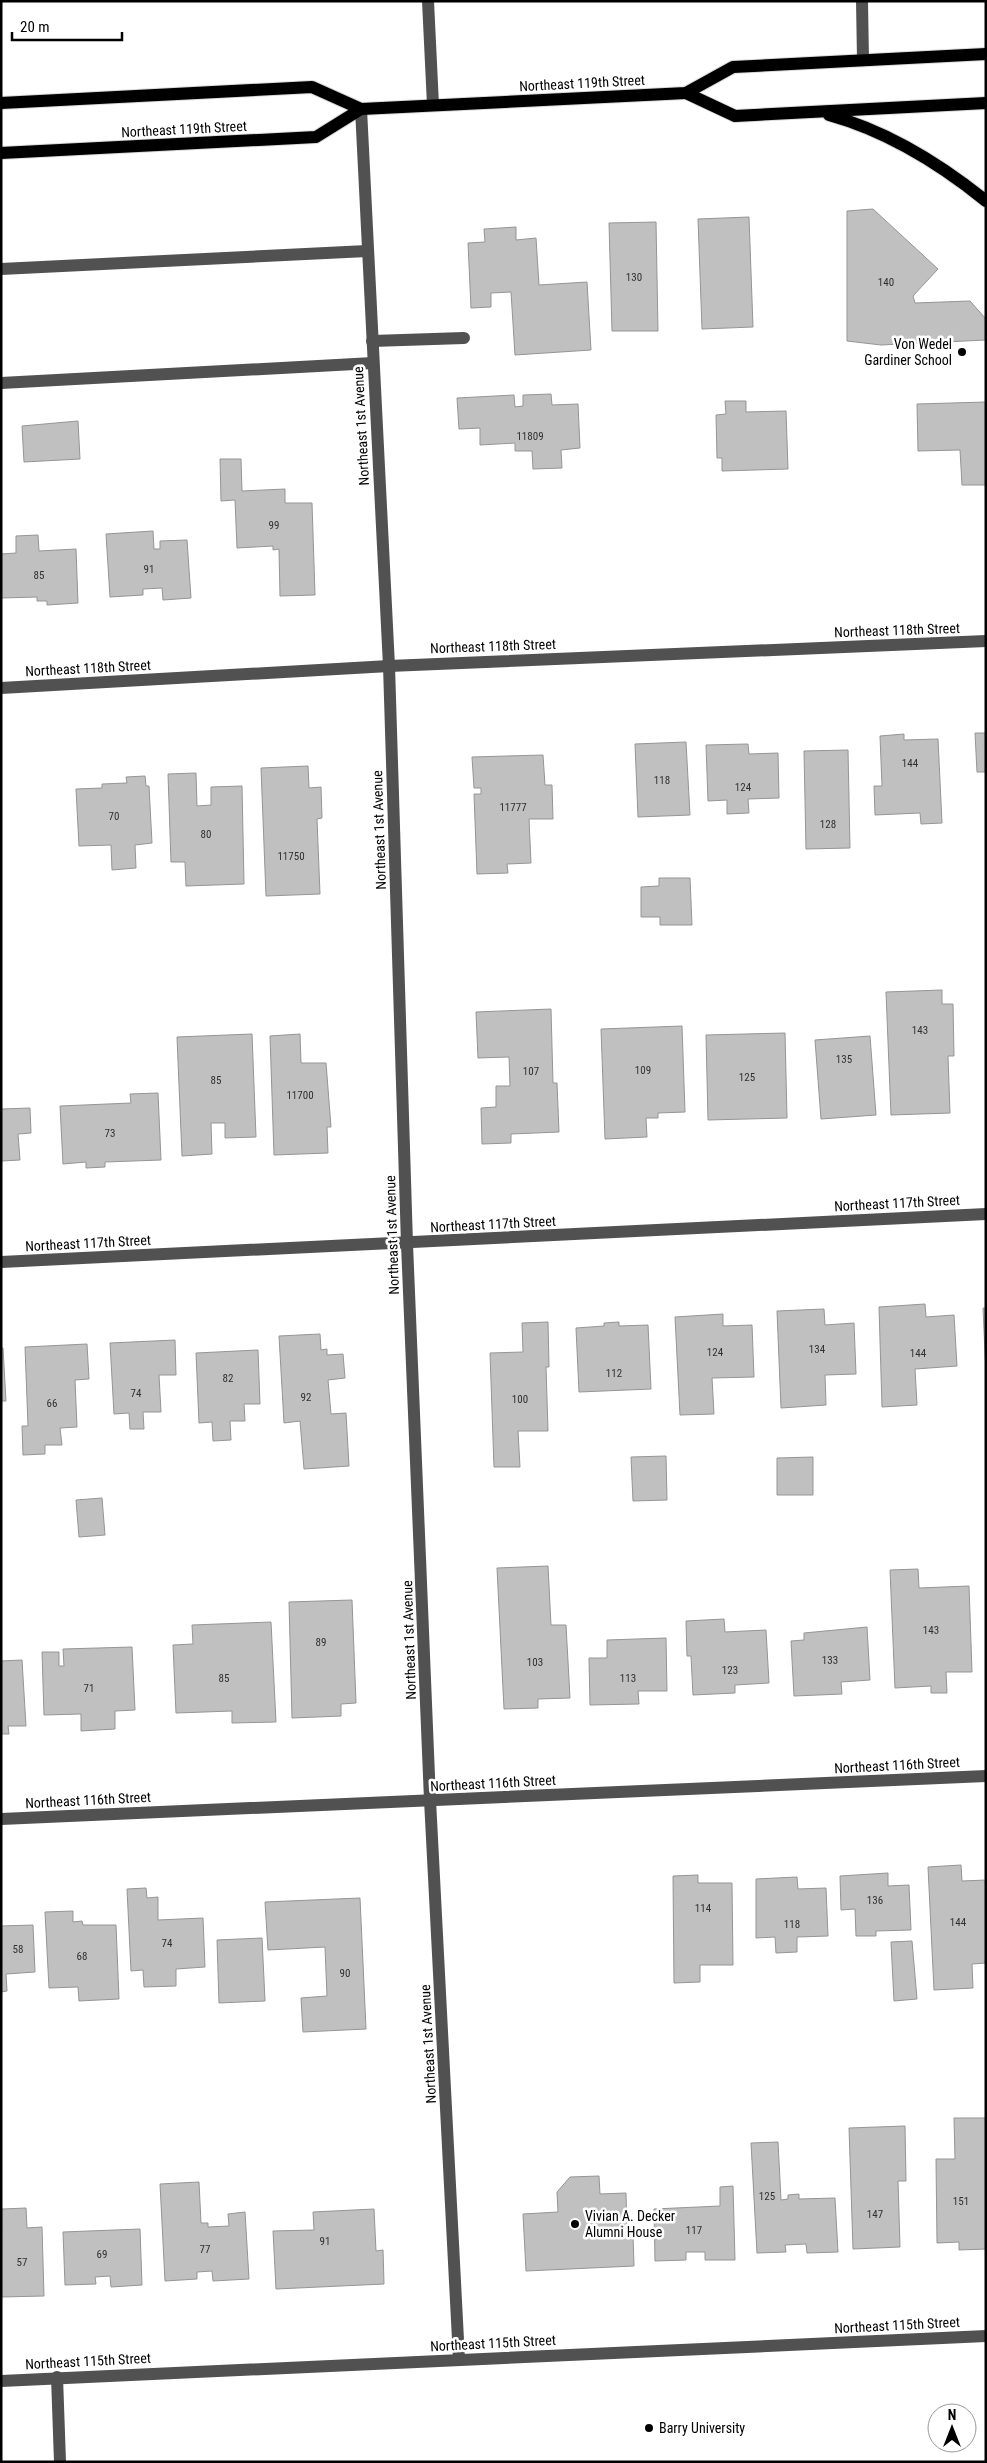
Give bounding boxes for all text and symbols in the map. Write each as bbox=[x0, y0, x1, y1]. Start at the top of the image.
scale bar bbox=[12, 10, 122, 42]
text: 20 m bbox=[20, 18, 50, 36]
street label: Northeast 119th Street bbox=[519, 72, 645, 94]
street label: Northeast 119th Street bbox=[121, 118, 247, 140]
house number: 130 bbox=[626, 271, 642, 284]
house number: 140 bbox=[878, 276, 894, 289]
place label: Von Wedel Gardiner School bbox=[864, 336, 952, 368]
marker: Von Wedel Gardiner School bbox=[956, 346, 968, 358]
street label: Northeast 1st Avenue bbox=[350, 366, 372, 486]
house number: 11809 bbox=[516, 430, 544, 443]
house number: 99 bbox=[269, 519, 279, 532]
house number: 91 bbox=[144, 563, 154, 576]
house number: 85 bbox=[34, 569, 44, 582]
street label: Northeast 118th Street bbox=[834, 620, 960, 640]
street label: Northeast 118th Street bbox=[430, 636, 556, 656]
street label: Northeast 118th Street bbox=[25, 657, 151, 679]
house number: 144 bbox=[902, 757, 919, 770]
street label: Northeast 1st Avenue bbox=[369, 770, 389, 890]
house number: 118 bbox=[654, 774, 670, 787]
house number: 124 bbox=[735, 781, 752, 794]
house number: 11777 bbox=[499, 801, 527, 814]
house number: 70 bbox=[109, 810, 119, 823]
house number: 128 bbox=[820, 818, 836, 831]
house number: 80 bbox=[201, 828, 211, 841]
house number: 11750 bbox=[277, 850, 305, 863]
house number: 143 bbox=[912, 1024, 928, 1037]
house number: 135 bbox=[836, 1053, 852, 1066]
house number: 109 bbox=[635, 1064, 651, 1077]
house number: 107 bbox=[523, 1065, 539, 1078]
house number: 125 bbox=[739, 1071, 755, 1084]
house number: 85 bbox=[211, 1074, 221, 1087]
house number: 11700 bbox=[286, 1089, 314, 1102]
house number: 73 bbox=[105, 1127, 115, 1140]
street label: Northeast 1st Avenue bbox=[382, 1175, 402, 1295]
street label: Northeast 117th Street bbox=[834, 1192, 960, 1214]
street label: Northeast 117th Street bbox=[430, 1213, 556, 1235]
street label: Northeast 117th Street bbox=[25, 1232, 151, 1254]
house number: 134 bbox=[809, 1343, 826, 1356]
house number: 124 bbox=[707, 1346, 724, 1359]
house number: 144 bbox=[910, 1347, 927, 1360]
house number: 112 bbox=[606, 1367, 622, 1380]
house number: 82 bbox=[223, 1372, 233, 1385]
house number: 74 bbox=[131, 1387, 142, 1400]
house number: 92 bbox=[301, 1391, 311, 1404]
house number: 100 bbox=[512, 1393, 528, 1406]
house number: 66 bbox=[47, 1397, 57, 1410]
street label: Northeast 1st Avenue bbox=[399, 1580, 419, 1700]
house number: 143 bbox=[923, 1624, 939, 1637]
house number: 89 bbox=[316, 1636, 326, 1649]
house number: 133 bbox=[822, 1654, 838, 1667]
house number: 103 bbox=[527, 1656, 543, 1669]
house number: 123 bbox=[722, 1664, 738, 1677]
house number: 85 bbox=[219, 1672, 229, 1685]
house number: 113 bbox=[620, 1672, 636, 1685]
house number: 71 bbox=[84, 1682, 94, 1695]
street label: Northeast 116th Street bbox=[834, 1754, 960, 1776]
street label: Northeast 116th Street bbox=[430, 1772, 556, 1794]
street label: Northeast 116th Street bbox=[25, 1789, 151, 1811]
house number: 136 bbox=[867, 1894, 883, 1907]
house number: 114 bbox=[695, 1902, 712, 1915]
house number: 144 bbox=[950, 1916, 967, 1929]
house number: 118 bbox=[784, 1918, 800, 1931]
house number: 74 bbox=[162, 1937, 173, 1950]
house number: 58 bbox=[13, 1943, 23, 1956]
house number: 68 bbox=[77, 1950, 87, 1963]
house number: 90 bbox=[340, 1967, 350, 1980]
street label: Northeast 1st Avenue bbox=[417, 1984, 439, 2104]
house number: 125 bbox=[759, 2190, 775, 2203]
house number: 151 bbox=[953, 2195, 969, 2208]
place label: Vivian A. Decker Alumni House bbox=[585, 2208, 675, 2240]
house number: 147 bbox=[867, 2208, 883, 2221]
marker: Vivian A. Decker Alumni House bbox=[569, 2218, 581, 2230]
house number: 117 bbox=[686, 2224, 702, 2237]
house number: 91 bbox=[320, 2235, 330, 2248]
house number: 77 bbox=[200, 2243, 210, 2256]
house number: 69 bbox=[97, 2248, 107, 2261]
house number: 57 bbox=[17, 2256, 27, 2269]
street label: Northeast 115th Street bbox=[834, 2314, 960, 2336]
street label: Northeast 115th Street bbox=[430, 2332, 556, 2354]
street label: Northeast 115th Street bbox=[25, 2350, 151, 2372]
north arrow bbox=[927, 2403, 977, 2453]
text: N bbox=[948, 2407, 956, 2423]
place label: Barry University bbox=[659, 2420, 745, 2436]
marker: Barry University bbox=[643, 2422, 655, 2434]

